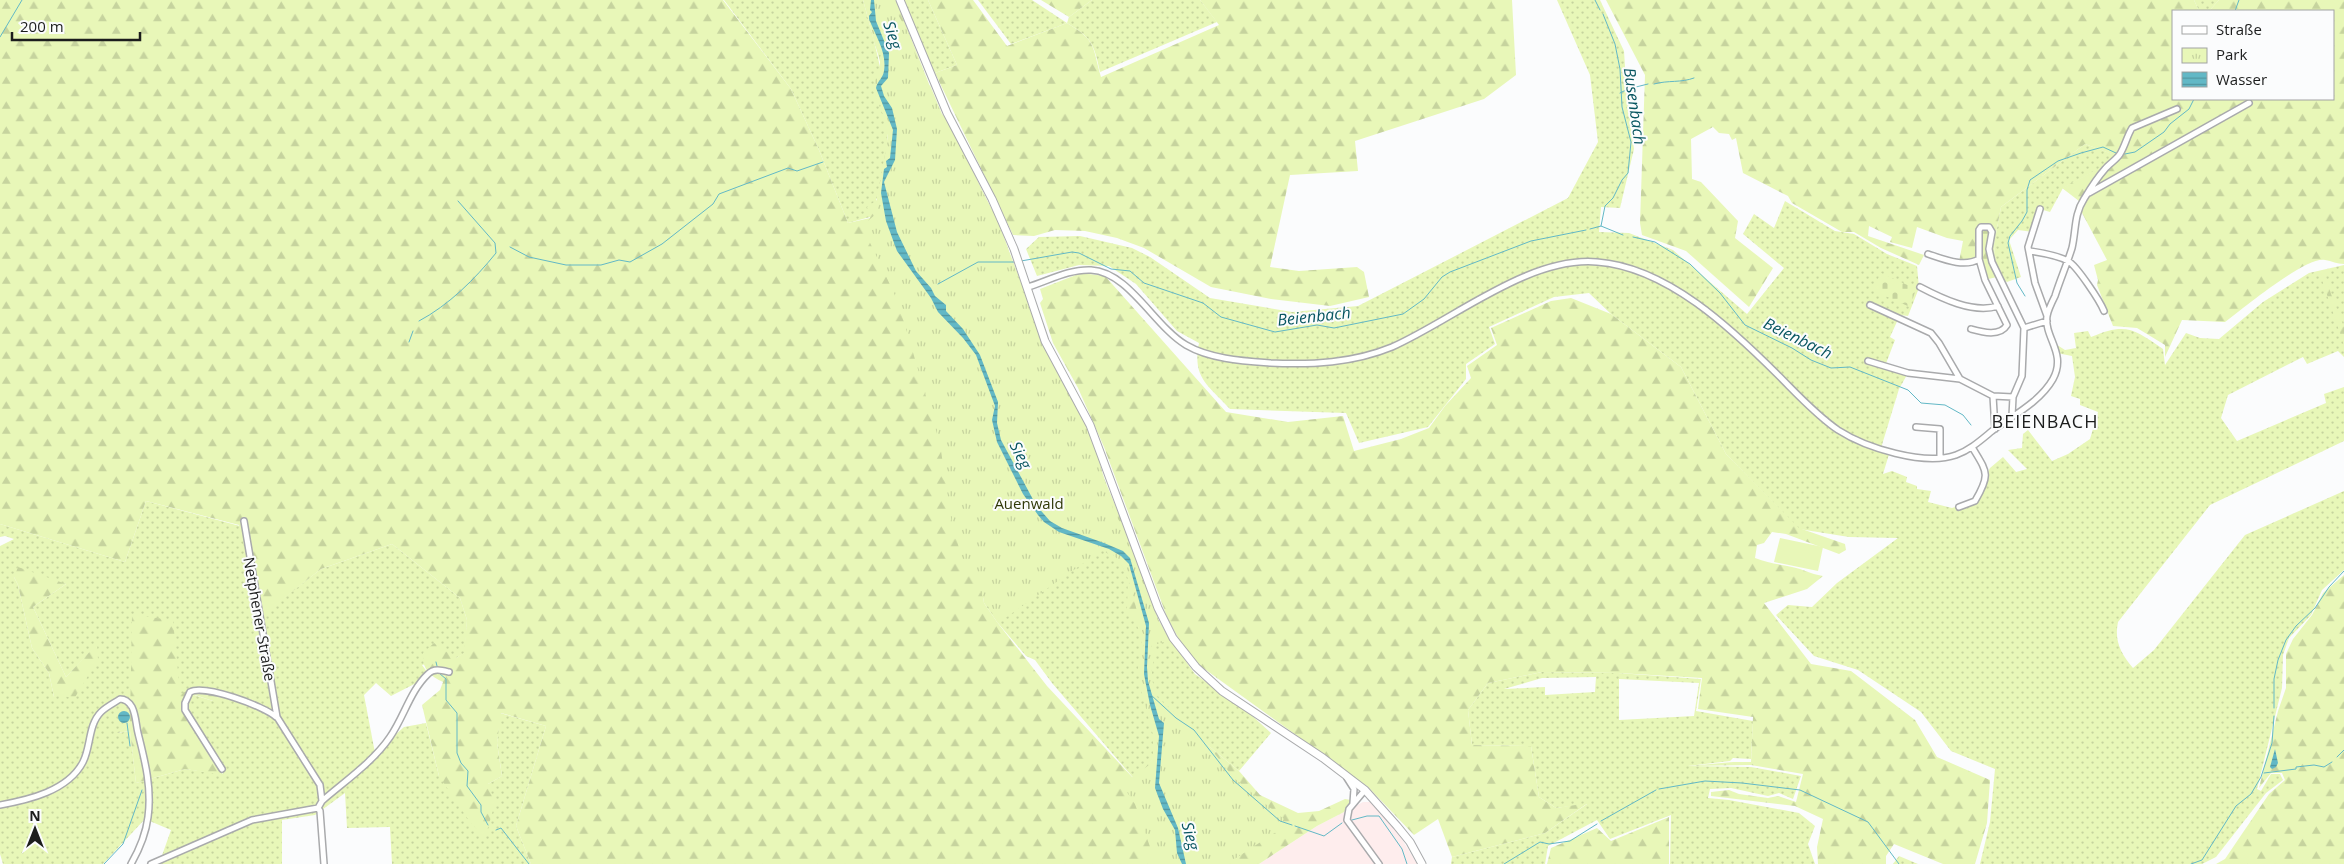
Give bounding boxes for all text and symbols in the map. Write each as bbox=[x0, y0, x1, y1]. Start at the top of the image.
scale bar bbox=[12, 10, 140, 42]
legend bbox=[2172, 10, 2334, 100]
text: 200 m bbox=[20, 16, 64, 36]
water label: Sieg bbox=[878, 18, 908, 53]
text: Straße bbox=[2216, 19, 2262, 39]
text: Park bbox=[2216, 44, 2247, 64]
water label: Busenbach bbox=[1619, 66, 1651, 146]
text: Wasser bbox=[2216, 69, 2267, 89]
water label: Beienbach bbox=[1276, 301, 1352, 331]
water label: Beienbach bbox=[1760, 312, 1836, 364]
district label: BEIENBACH bbox=[1992, 409, 2098, 433]
water label: Sieg bbox=[1005, 437, 1038, 473]
park label: Auenwald bbox=[994, 493, 1064, 513]
street label: Netphener Straße bbox=[239, 556, 281, 682]
north arrow bbox=[10, 804, 60, 854]
text: N bbox=[29, 806, 41, 825]
water label: Sieg bbox=[1177, 819, 1205, 853]

